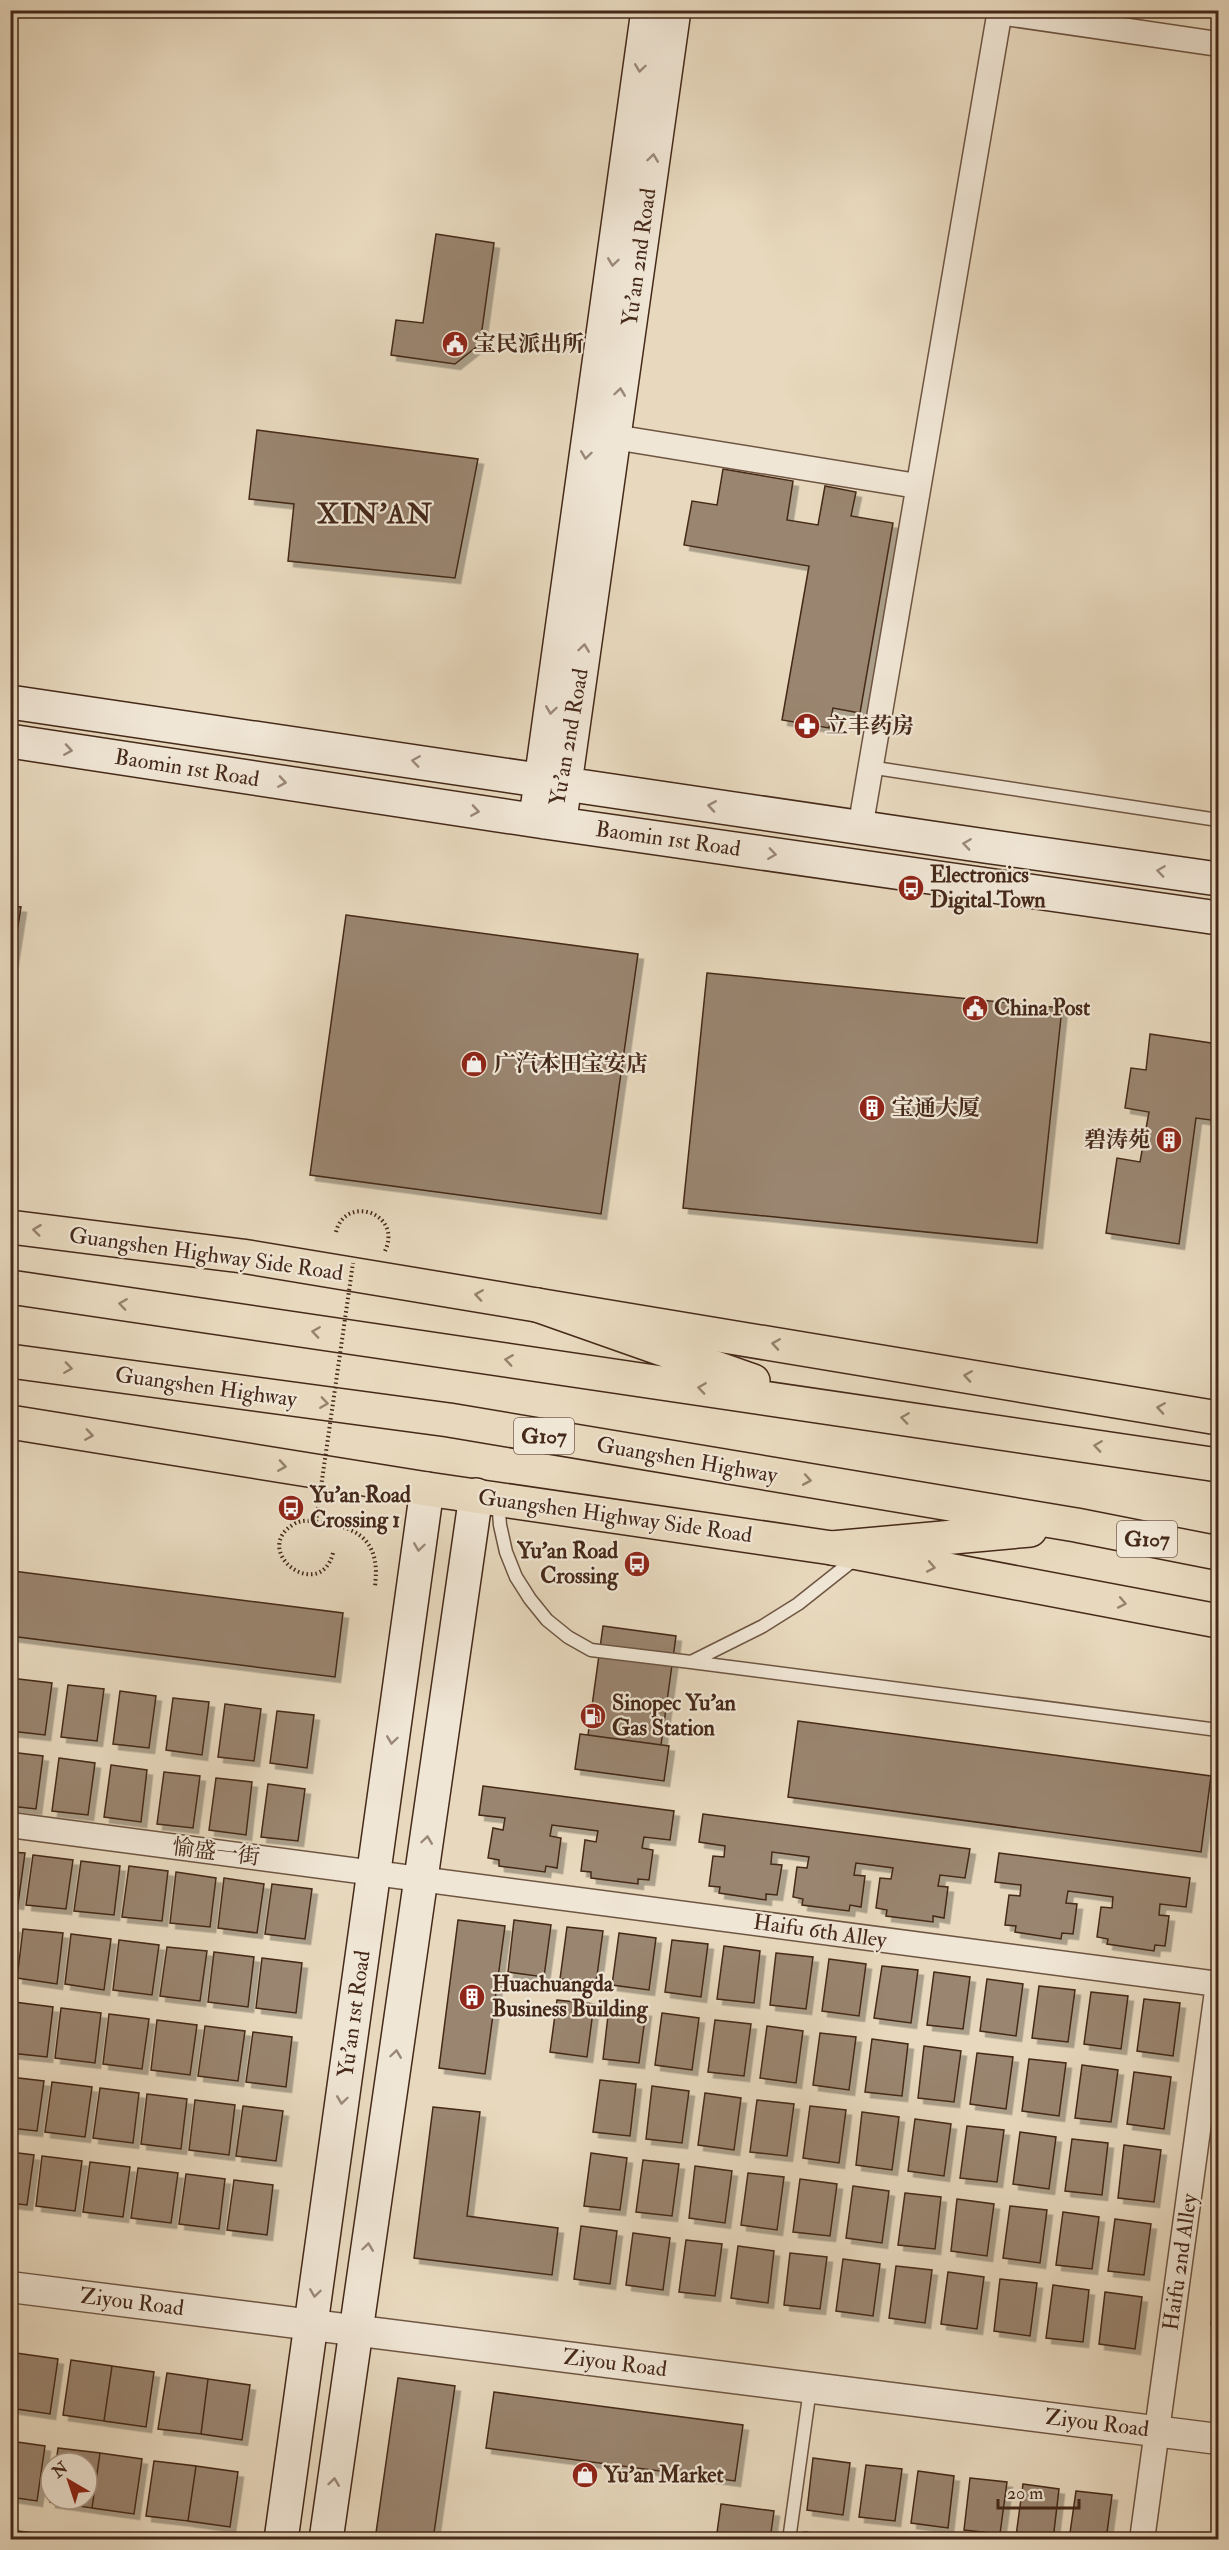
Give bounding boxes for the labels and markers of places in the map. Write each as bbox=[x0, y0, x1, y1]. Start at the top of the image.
public building icon: 宝民派出所 bbox=[440, 329, 470, 359]
place label: 宝民派出所 bbox=[474, 330, 584, 358]
pharmacy icon: 立丰药房 bbox=[792, 711, 822, 741]
place label: 立丰药房 bbox=[826, 712, 914, 740]
place label: Electronics Digital Town bbox=[930, 861, 1046, 915]
bus stop icon: Electronics Digital Town bbox=[896, 873, 926, 903]
public building icon: China Post bbox=[960, 993, 990, 1023]
place label: China Post bbox=[994, 994, 1091, 1022]
shop icon: 广汽本田宝安店 bbox=[459, 1049, 489, 1079]
place label: 广汽本田宝安店 bbox=[494, 1050, 648, 1078]
building icon: 宝通大厦 bbox=[857, 1093, 887, 1123]
place label: 宝通大厦 bbox=[892, 1094, 980, 1122]
building icon: 碧涛苑 bbox=[1154, 1125, 1184, 1155]
place label: 碧涛苑 bbox=[1084, 1126, 1150, 1154]
place label: Yu'an Road Crossing 1 bbox=[309, 1481, 411, 1535]
bus stop icon: Yu'an Road Crossing 1 bbox=[276, 1493, 306, 1523]
place label: Yu'an Road Crossing bbox=[516, 1537, 619, 1591]
bus stop icon: Yu'an Road Crossing bbox=[622, 1549, 652, 1579]
place label: Sinopec Yu’an Gas Station bbox=[612, 1689, 737, 1742]
fuel station icon: Sinopec Yu’an Gas Station bbox=[578, 1701, 608, 1731]
place label: Huachuangda Business Building bbox=[492, 1970, 649, 2024]
building icon: Huachuangda Business Building bbox=[457, 1982, 487, 2012]
shop icon: Yu’an Market bbox=[570, 2460, 600, 2490]
place label: Yu’an Market bbox=[603, 2461, 725, 2489]

